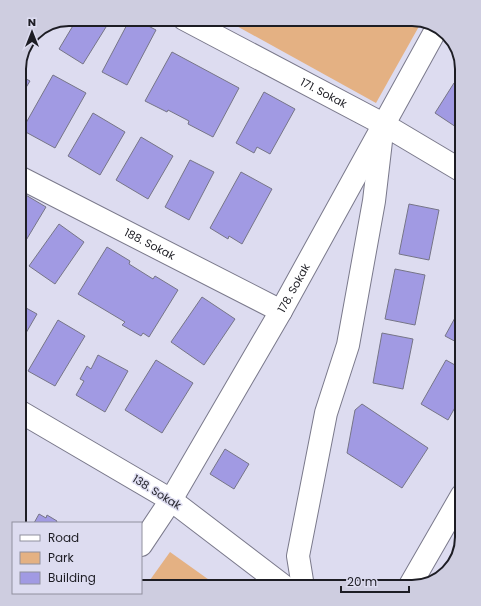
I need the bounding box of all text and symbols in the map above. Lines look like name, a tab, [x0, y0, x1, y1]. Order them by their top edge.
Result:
north arrow	[12, 12, 52, 52]
text: N	[28, 14, 36, 30]
street label: 171. Sokak	[298, 74, 350, 112]
street label: 188. Sokak	[122, 224, 178, 264]
street label: 178. Sokak	[274, 260, 314, 316]
street label: 138. Sokak	[130, 471, 185, 513]
legend	[12, 522, 142, 594]
text: Road	[48, 529, 79, 546]
text: Park	[48, 549, 75, 566]
scale bar	[341, 568, 409, 594]
text: Building	[48, 569, 96, 586]
text: 20 m	[347, 573, 377, 590]

